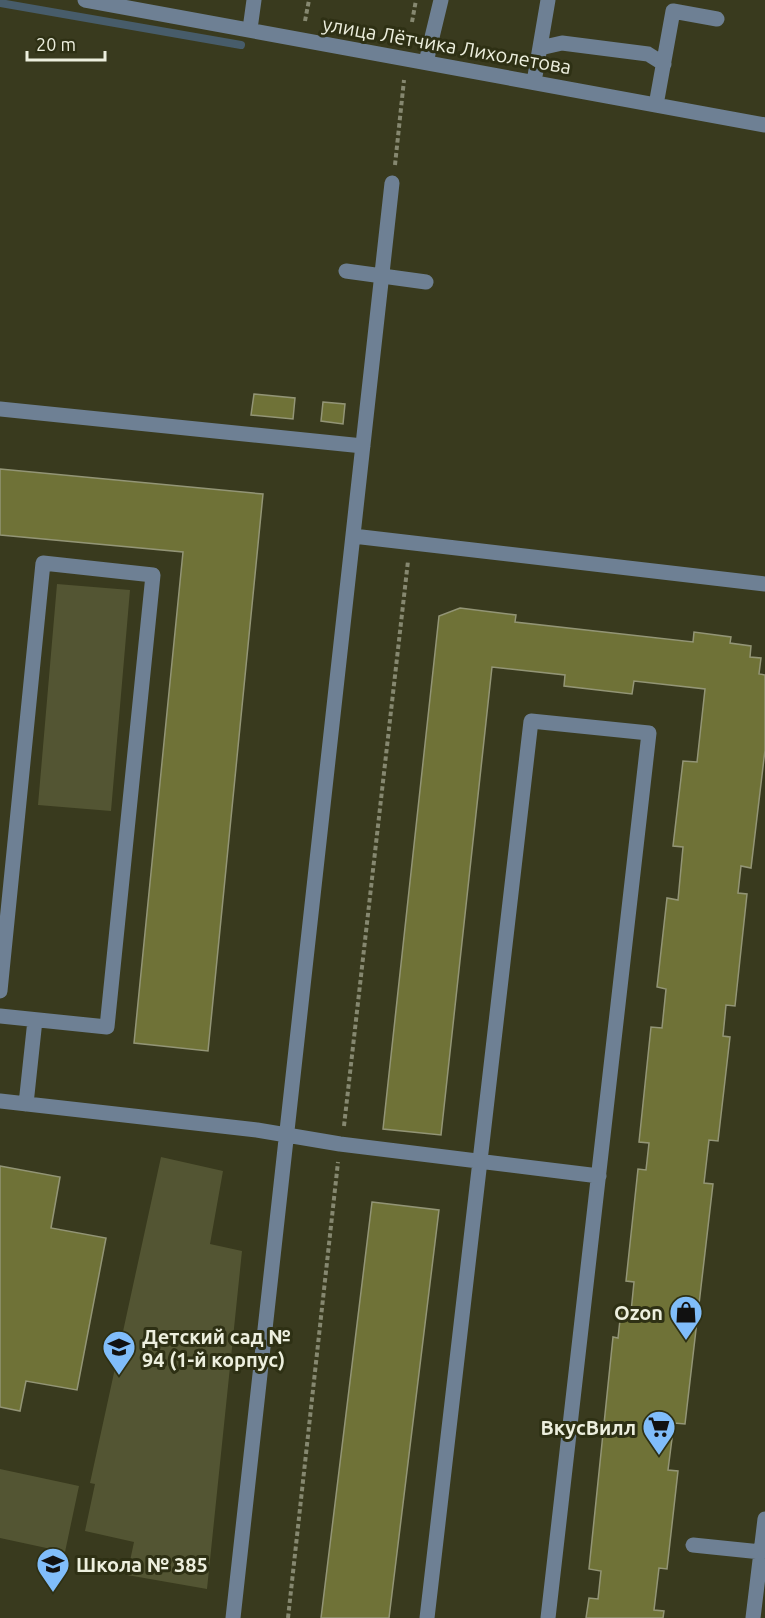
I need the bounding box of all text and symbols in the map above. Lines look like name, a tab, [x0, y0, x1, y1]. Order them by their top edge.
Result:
street label: улица Лётчика Лихолетова	[321, 12, 573, 78]
scale bar	[27, 24, 105, 62]
text: 20 m	[36, 34, 76, 54]
shop icon: Ozon	[668, 1294, 704, 1341]
place label: Ozon	[614, 1301, 663, 1324]
place label: Детский сад № 94 (1-й корпус)	[142, 1325, 291, 1371]
school or university icon: Детский сад № 94 (1-й корпус)	[101, 1329, 137, 1376]
supermarket icon: ВкусВилл	[641, 1409, 677, 1456]
place label: ВкусВилл	[540, 1416, 636, 1439]
school or university icon: Школа № 385	[35, 1546, 71, 1593]
place label: Школа № 385	[76, 1553, 208, 1576]

